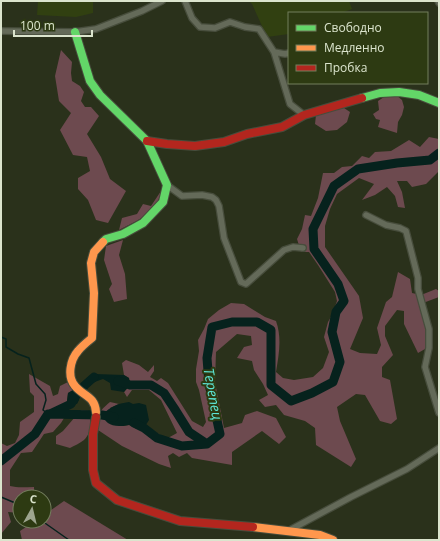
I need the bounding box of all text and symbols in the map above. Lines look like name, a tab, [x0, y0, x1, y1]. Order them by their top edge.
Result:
scale bar	[14, 12, 92, 38]
legend	[288, 12, 428, 84]
text: 100 m	[20, 17, 55, 34]
text: Свободно	[324, 19, 382, 36]
text: Медленно	[324, 39, 384, 56]
text: Пробка	[324, 59, 367, 76]
water label: Терепец	[200, 366, 227, 421]
north arrow	[12, 489, 52, 529]
text: С	[29, 491, 38, 507]

